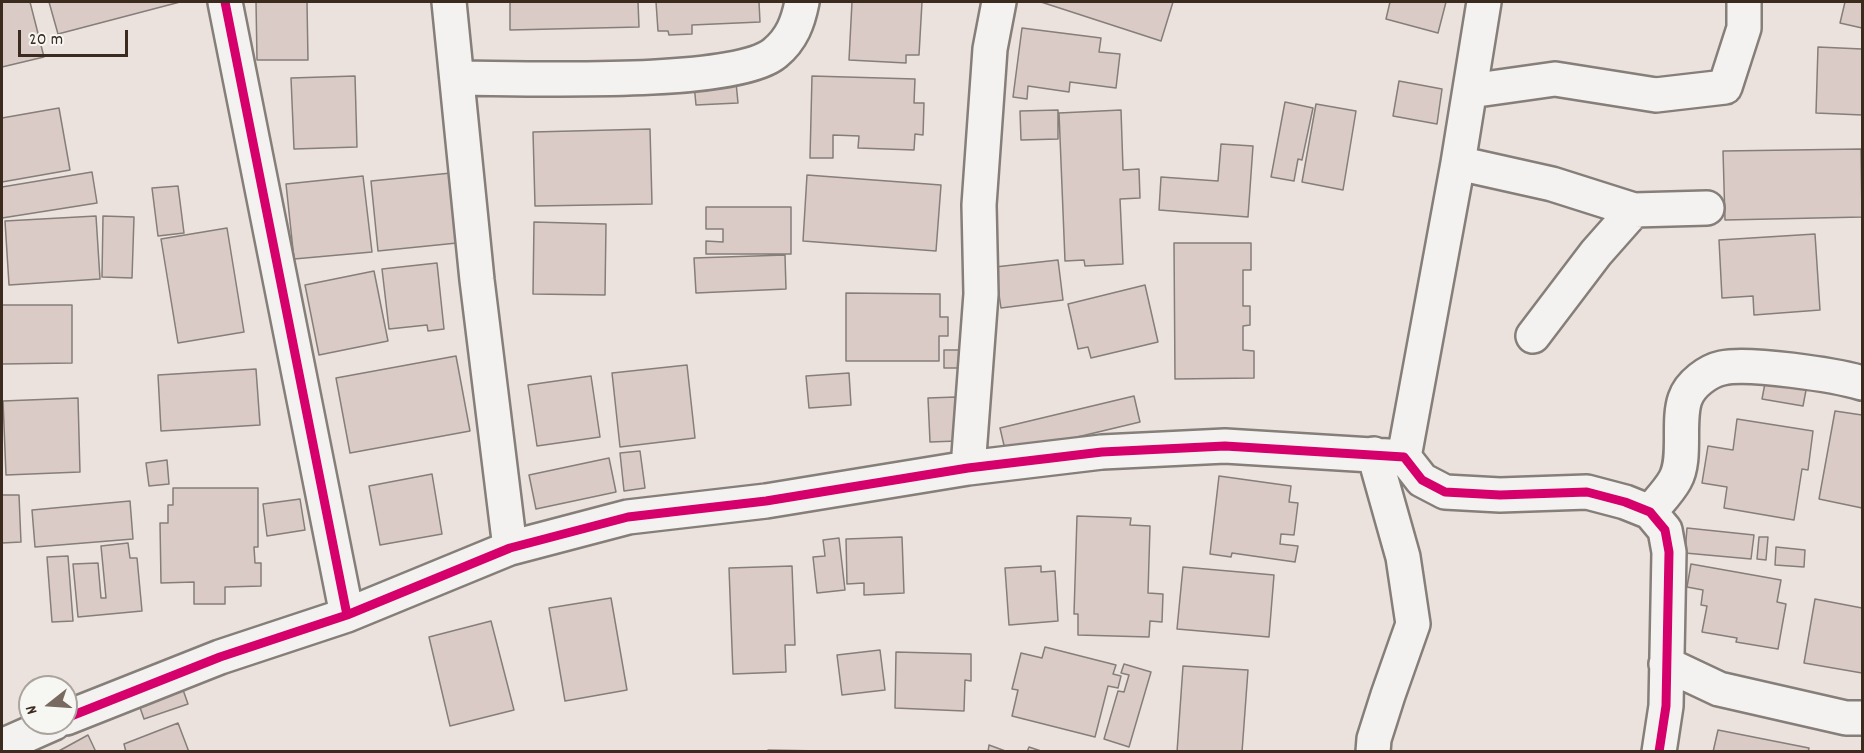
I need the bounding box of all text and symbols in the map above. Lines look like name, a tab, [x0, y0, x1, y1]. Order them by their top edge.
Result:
scale bar	[21, 18, 130, 56]
text: 20 m	[29, 28, 63, 53]
north arrow	[18, 675, 78, 735]
text: N	[20, 703, 44, 717]

